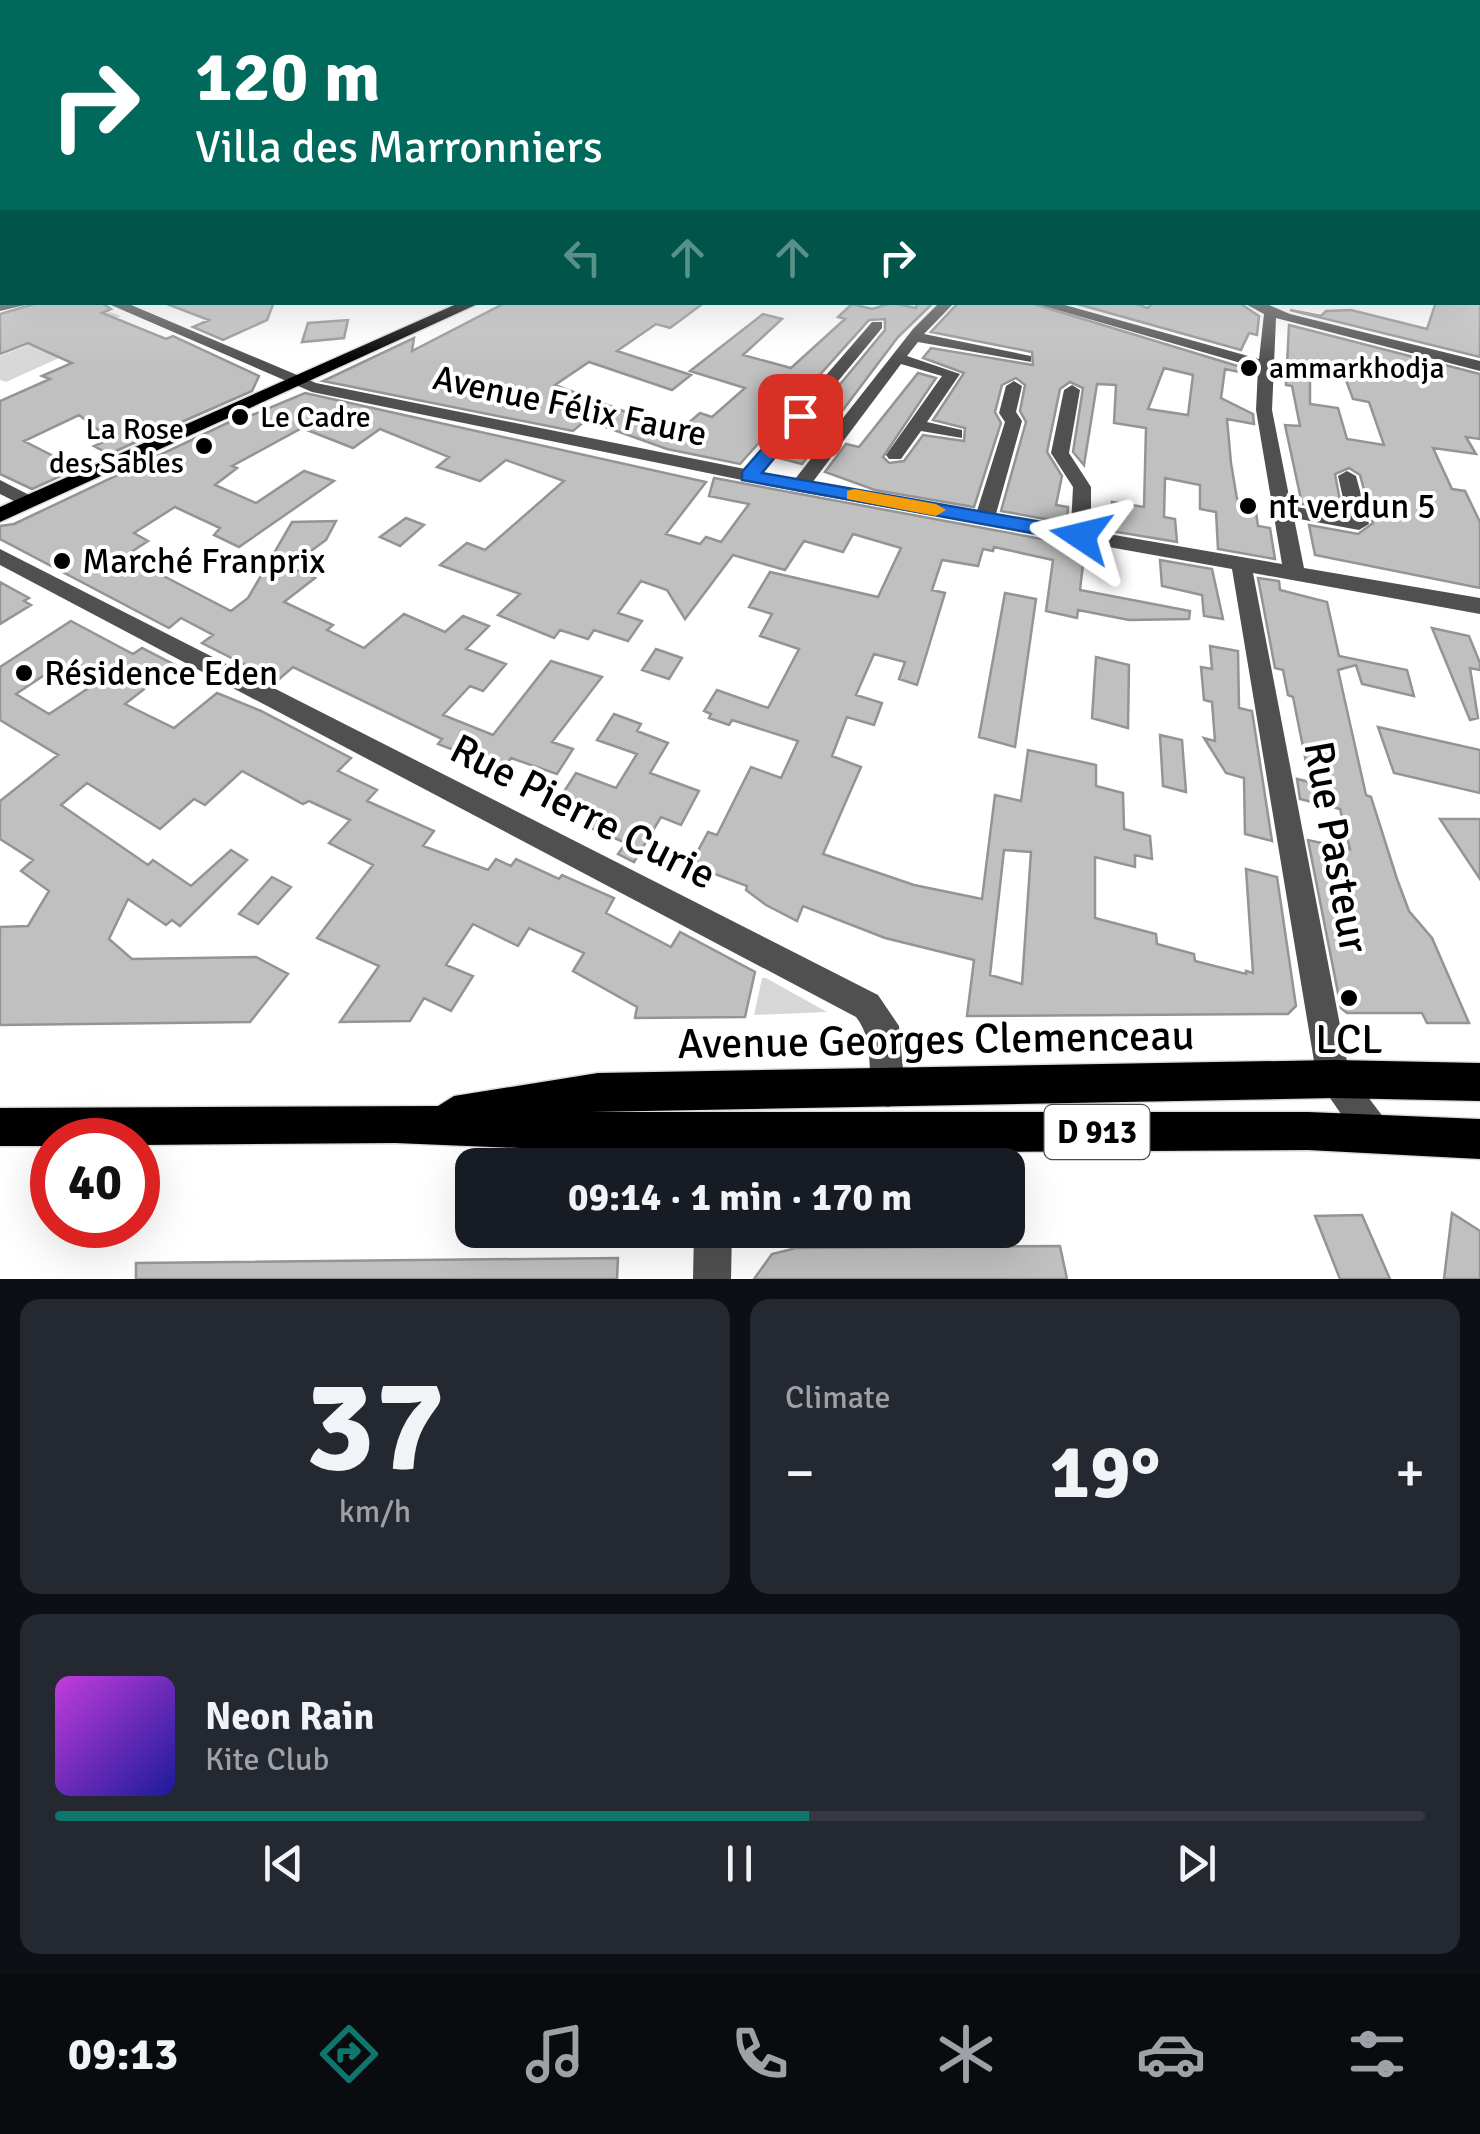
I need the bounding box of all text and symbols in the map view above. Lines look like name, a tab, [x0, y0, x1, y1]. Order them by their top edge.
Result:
text: 120 m	[195, 34, 380, 120]
icon: right	[30, 40, 160, 170]
text: Villa des Marronniers	[195, 120, 603, 175]
icon: left	[555, 230, 610, 285]
icon: ahead	[660, 230, 715, 285]
icon: ahead	[765, 230, 820, 285]
icon: right	[870, 230, 925, 285]
place label: ammarkhodja	[1269, 350, 1445, 387]
street label: Avenue Félix Faure	[429, 356, 711, 456]
marker: ammarkhodja	[1238, 357, 1260, 379]
pin	[758, 374, 843, 459]
icon: arrive	[773, 389, 828, 444]
place label: Le Cadre	[260, 399, 371, 436]
marker: Le Cadre	[229, 406, 251, 428]
place label: La Rose des Sables	[49, 411, 184, 482]
marker: La Rose des Sables	[193, 435, 215, 457]
position arrow	[1029, 484, 1133, 588]
place label: nt verdun 5	[1268, 485, 1436, 528]
marker: nt verdun 5	[1237, 495, 1259, 517]
place label: Marché Franprix	[82, 540, 325, 583]
marker: Marché Franprix	[51, 550, 73, 572]
place label: Résidence Eden	[44, 652, 278, 695]
marker: Résidence Eden	[13, 662, 35, 684]
street label: Rue Pierre Curie	[442, 723, 724, 901]
street label: Rue Pasteur	[1292, 737, 1380, 957]
marker: LCL	[1338, 987, 1360, 1009]
street label: Avenue Georges Clemenceau	[677, 1010, 1195, 1070]
place label: LCL	[1315, 1014, 1383, 1065]
road number: D 913	[1044, 1105, 1150, 1159]
speed limit sign: 40	[30, 1118, 160, 1248]
text: 09:14 · 1 min · 170 m	[568, 1174, 912, 1221]
text: 37	[305, 1347, 445, 1507]
text: Climate	[785, 1378, 891, 1417]
text: 19°	[1050, 1426, 1161, 1519]
text: −	[785, 1439, 815, 1507]
text: +	[1395, 1439, 1425, 1507]
text: km/h	[339, 1492, 411, 1531]
text: Neon Rain	[205, 1693, 374, 1740]
text: Kite Club	[205, 1740, 329, 1779]
icon: previous	[256, 1836, 311, 1891]
icon: pause	[712, 1836, 767, 1891]
icon: next	[1169, 1836, 1224, 1891]
icon: directions	[314, 2019, 384, 2089]
icon: music	[520, 2019, 590, 2089]
icon: phone	[725, 2019, 795, 2089]
icon: climate	[931, 2019, 1001, 2089]
icon: car	[1136, 2019, 1206, 2089]
icon: filters	[1342, 2019, 1412, 2089]
text: 09:13	[68, 2027, 178, 2082]

